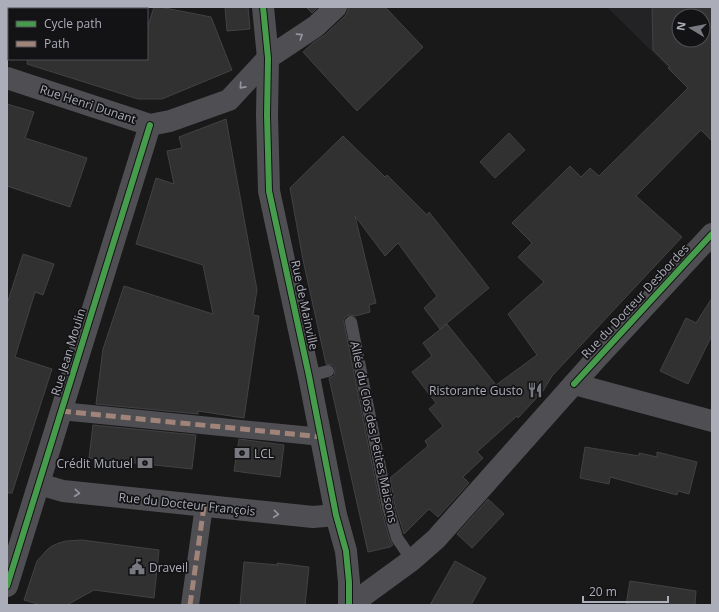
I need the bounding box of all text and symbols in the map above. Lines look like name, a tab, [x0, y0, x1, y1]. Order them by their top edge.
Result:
legend	[8, 8, 148, 60]
north arrow	[671, 8, 711, 48]
text: Cycle path	[44, 15, 102, 32]
text: N	[672, 20, 689, 32]
one-way arrow	[296, 34, 303, 41]
text: Path	[44, 35, 70, 52]
street label: Rue Henri Dunant	[38, 80, 138, 128]
one-way arrow	[239, 82, 246, 89]
street label: Rue du Docteur Desbordes	[577, 240, 693, 362]
street label: Rue de Mainville	[287, 258, 323, 352]
street label: Rue Jean Moulin	[47, 306, 89, 398]
street label: Allée du Clos des Petites Maisons	[346, 340, 402, 525]
restaurant icon: Ristorante Gusto	[526, 381, 544, 399]
place label: Ristorante Gusto	[429, 382, 523, 399]
bank icon: LCL	[233, 444, 251, 462]
place label: LCL	[254, 445, 274, 462]
bank icon: Crédit Mutuel	[136, 454, 154, 472]
place label: Crédit Mutuel	[56, 455, 133, 472]
one-way arrow	[74, 488, 80, 497]
street label: Rue du Docteur François	[118, 488, 256, 520]
one-way arrow	[273, 509, 279, 518]
public building icon: Draveil	[128, 558, 146, 576]
place label: Draveil	[149, 559, 188, 576]
scale bar	[583, 578, 668, 604]
text: 20 m	[589, 583, 617, 600]

